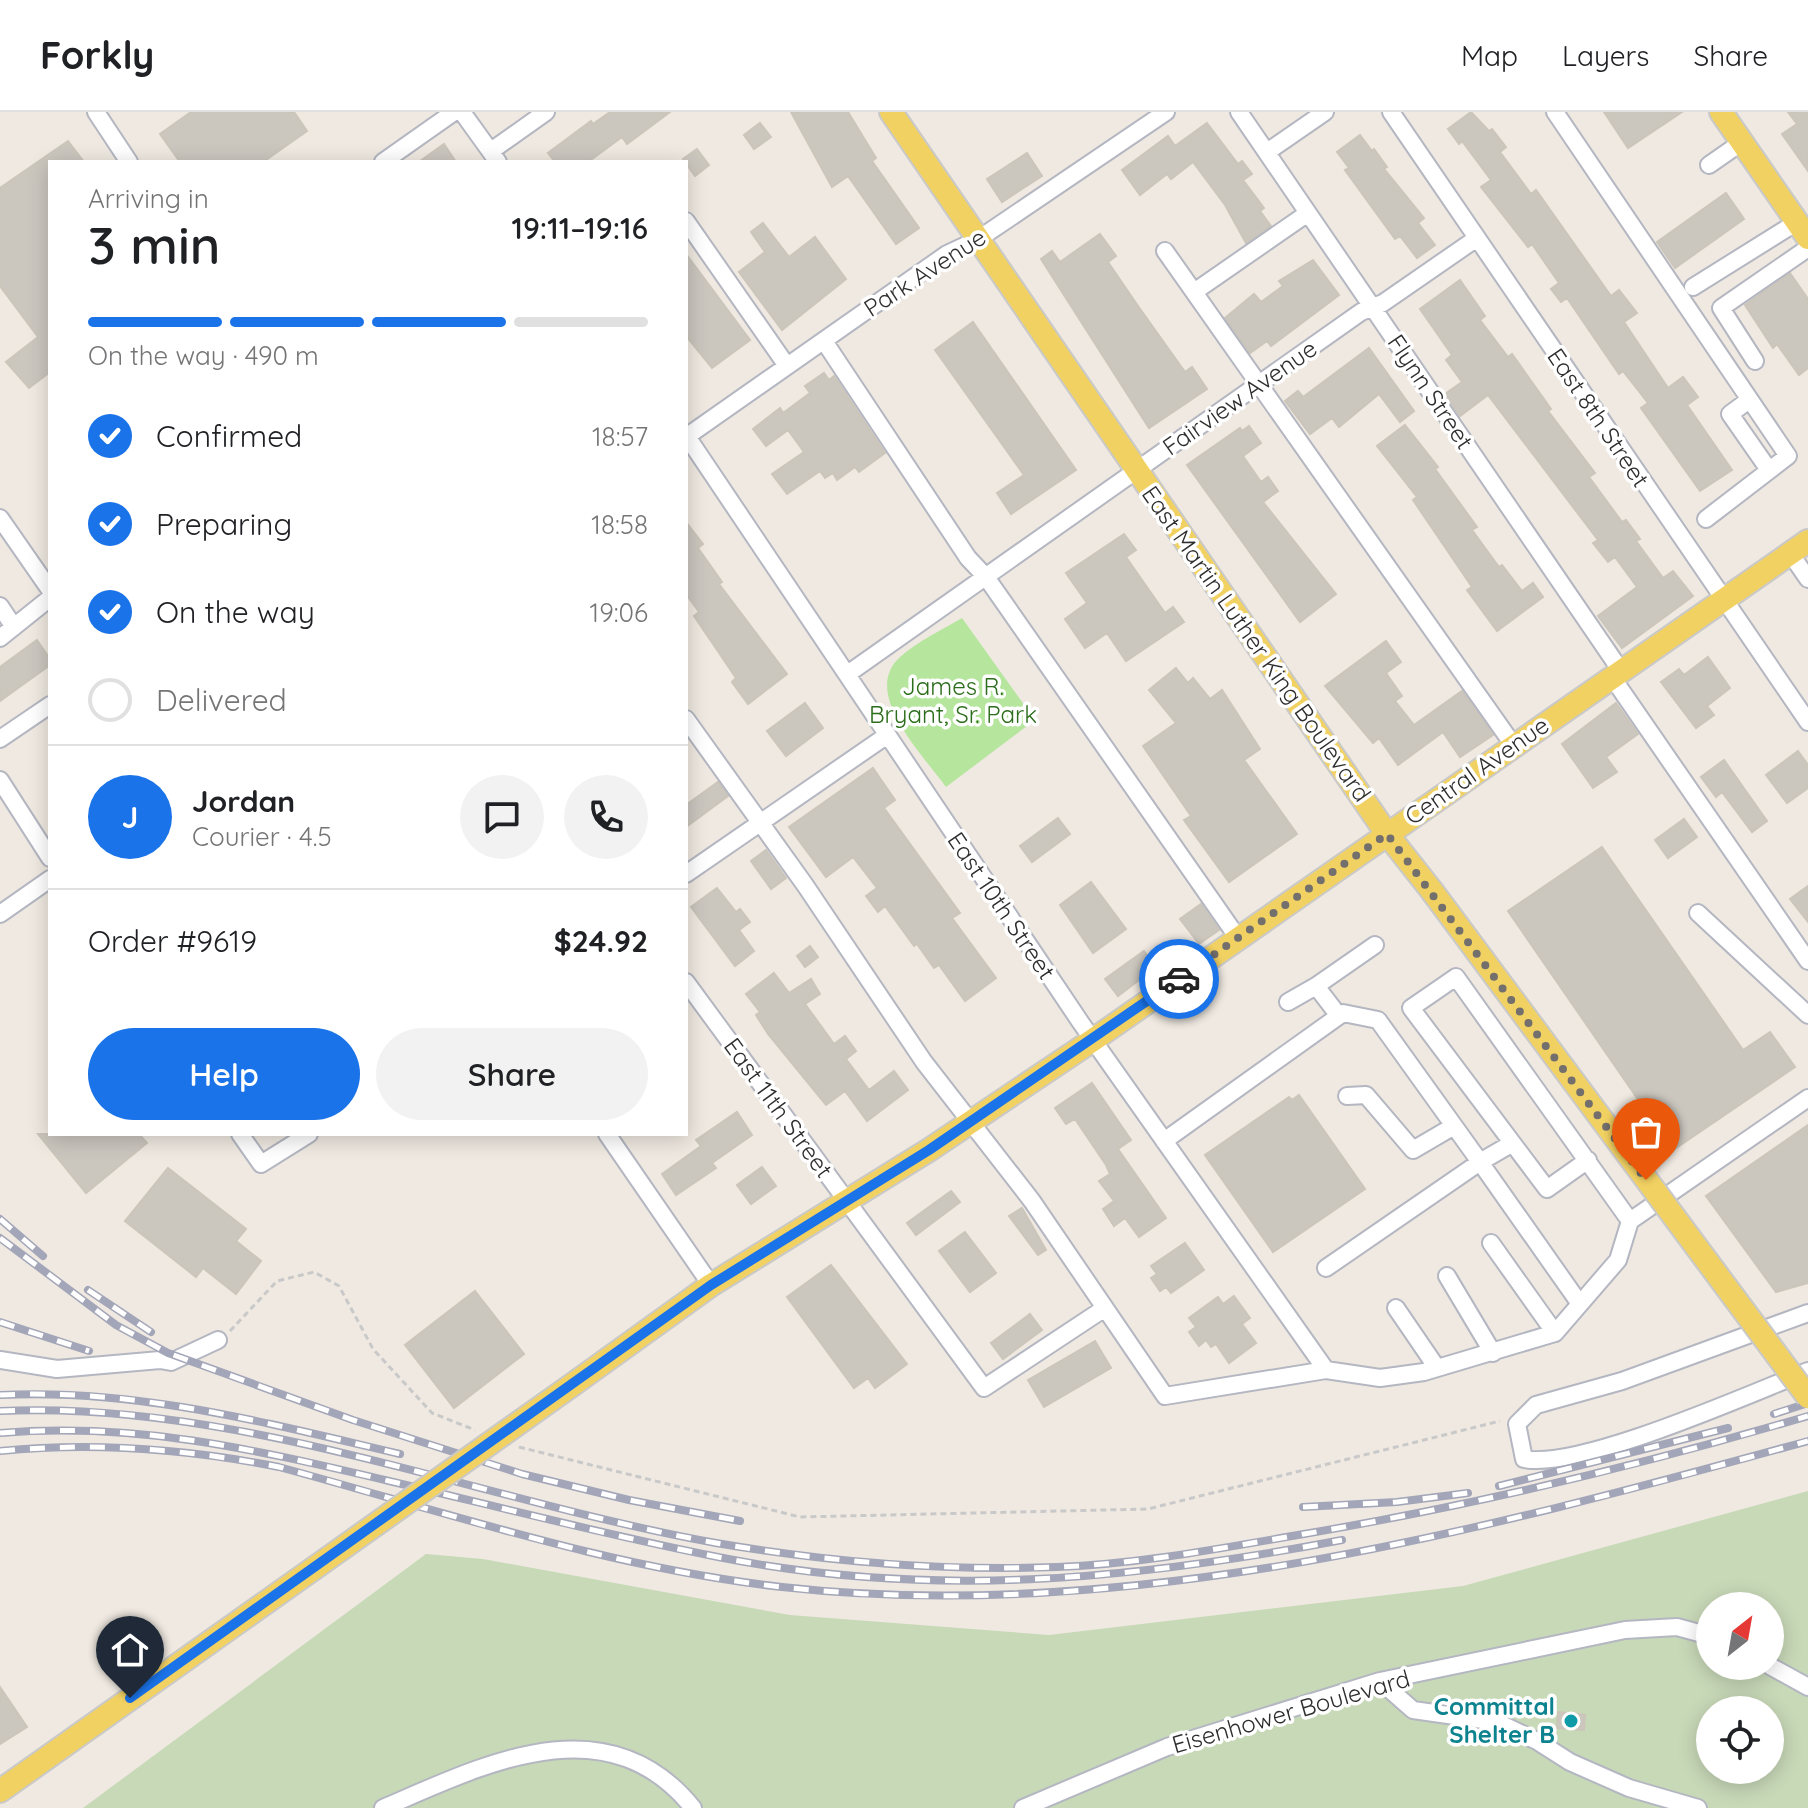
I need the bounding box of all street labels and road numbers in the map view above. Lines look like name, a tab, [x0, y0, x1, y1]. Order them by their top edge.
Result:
street label: Park Avenue	[858, 222, 991, 323]
street label: Flynn Street	[1381, 328, 1480, 455]
street label: Fairview Avenue	[1157, 333, 1322, 461]
street label: East 8th Street	[1541, 342, 1656, 493]
street label: East Martin Luther King Boulevard	[1136, 480, 1378, 807]
street label: Central Avenue	[1399, 709, 1554, 831]
street label: East 10th Street	[942, 826, 1062, 985]
street label: East 11th Street	[718, 1032, 840, 1183]
street label: Eisenhower Boulevard	[1168, 1663, 1413, 1759]

